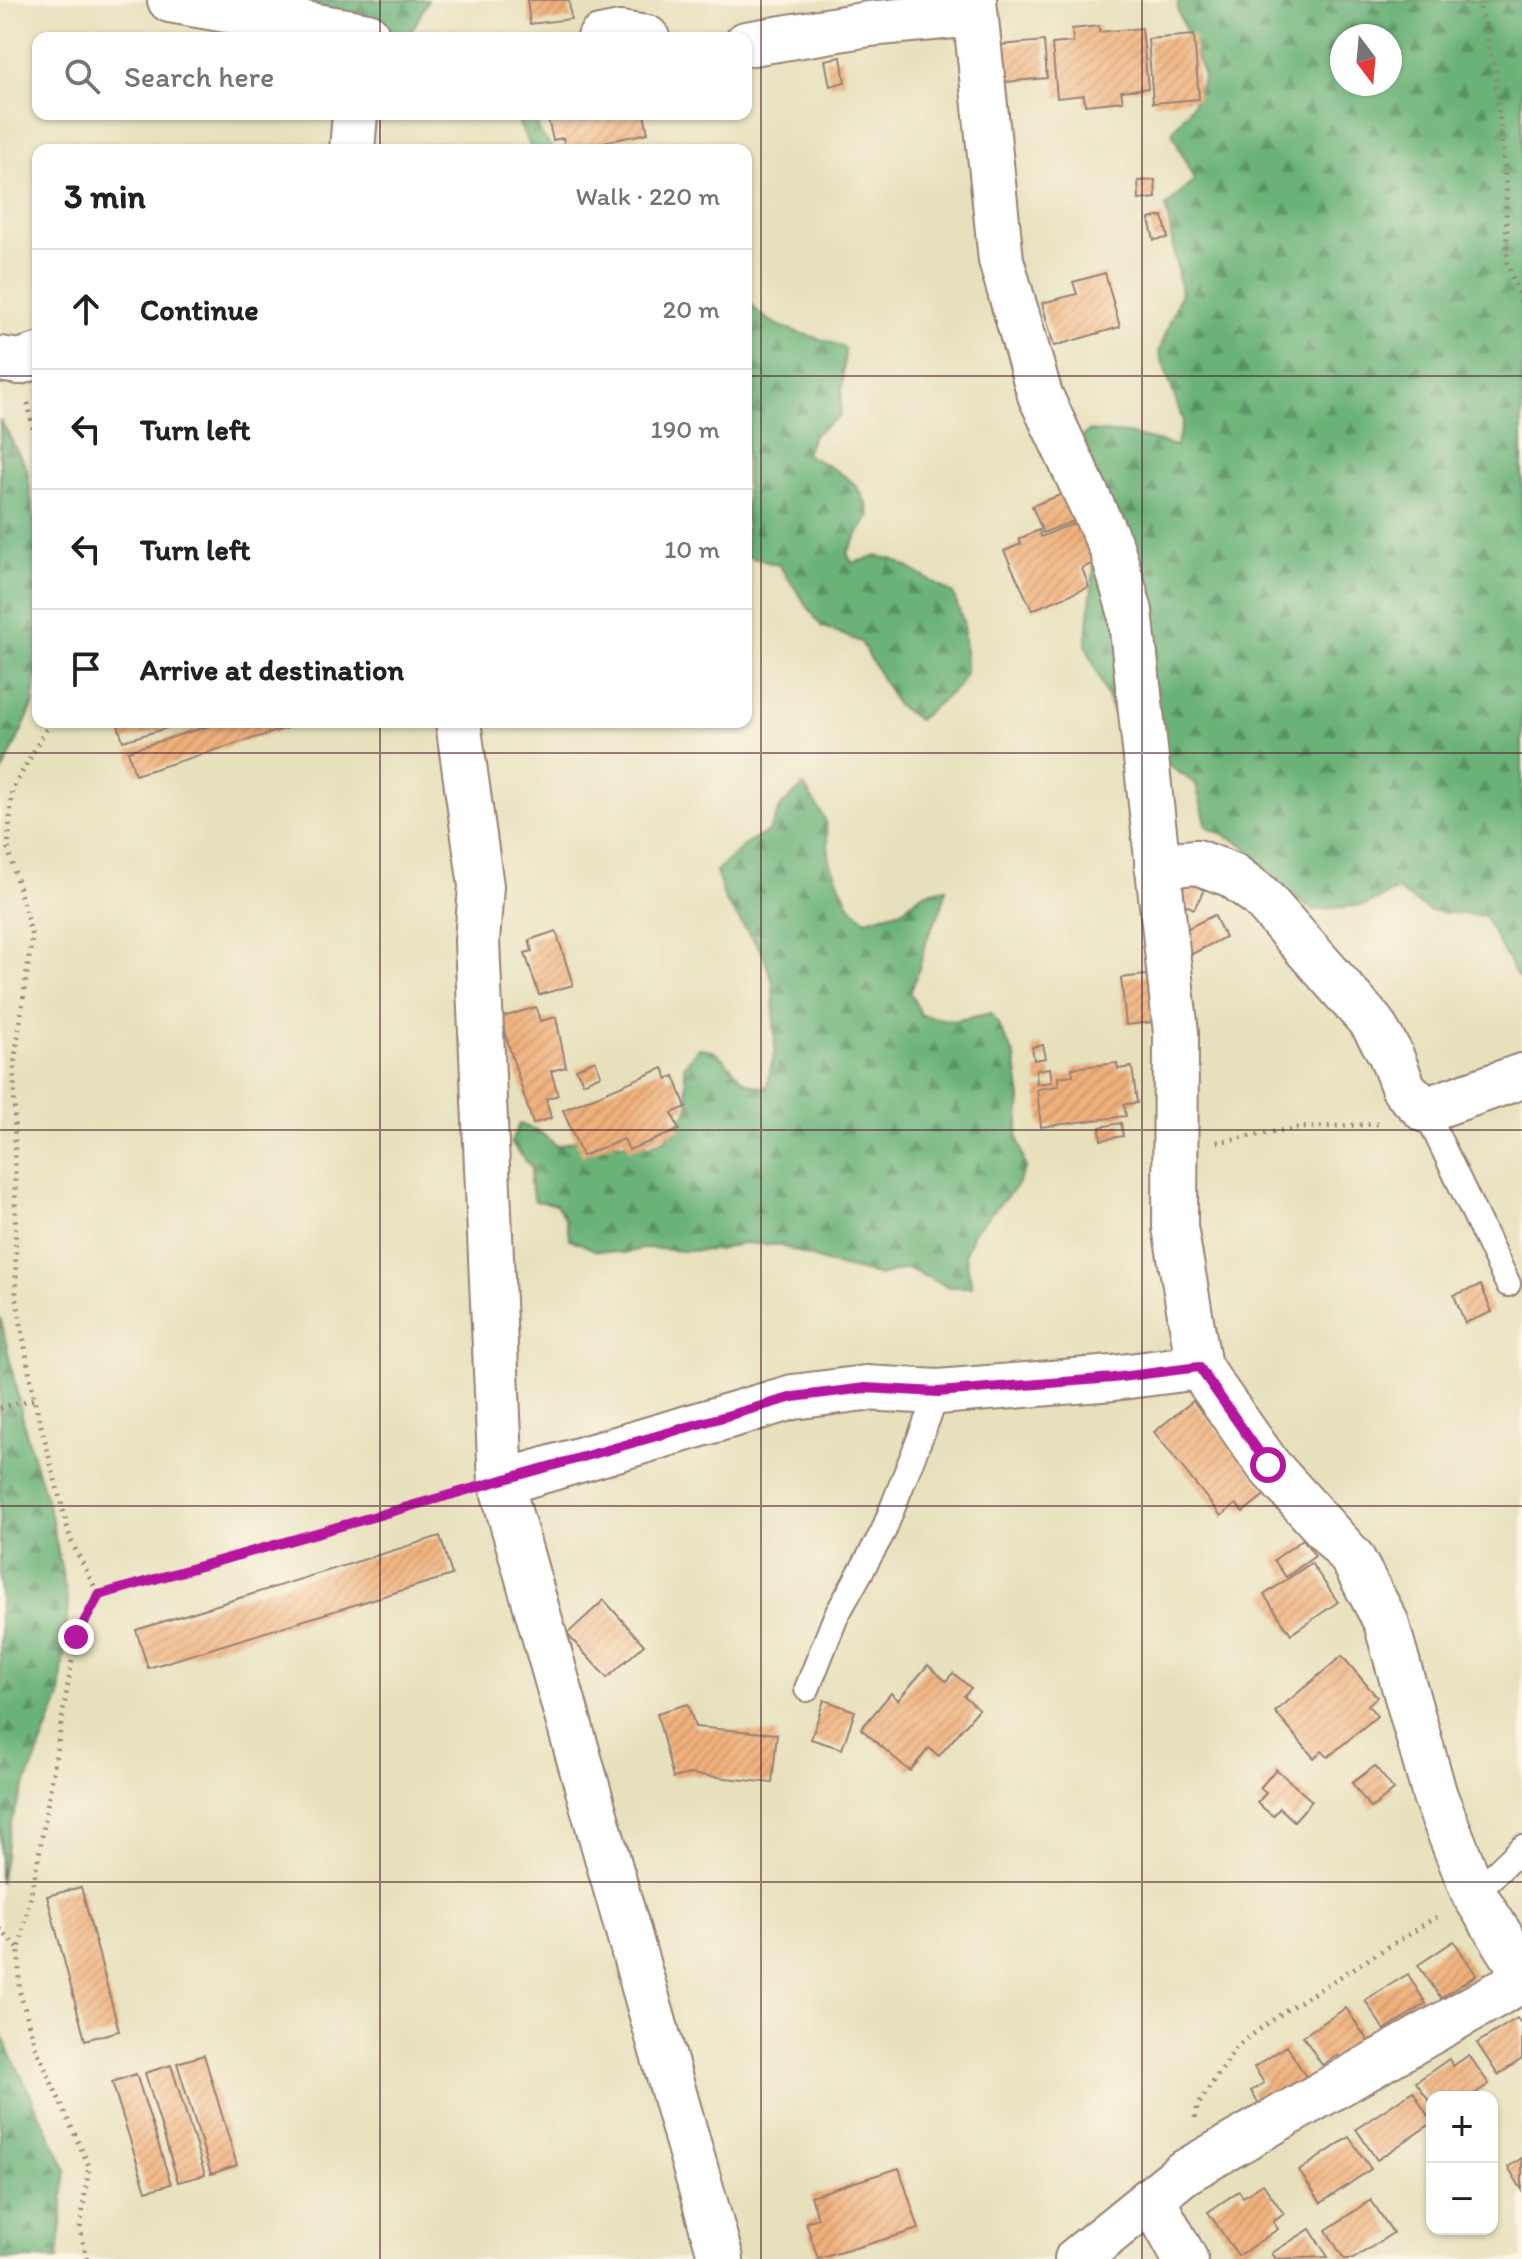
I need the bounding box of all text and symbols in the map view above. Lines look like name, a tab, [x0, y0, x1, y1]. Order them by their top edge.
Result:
north arrow	[1330, 24, 1402, 96]
search box	[32, 32, 752, 120]
icon: search	[60, 54, 104, 98]
text: Search here	[124, 58, 274, 95]
text: 3 min	[64, 176, 146, 217]
text: Walk · 220 m	[576, 180, 720, 212]
icon: ahead	[64, 287, 108, 331]
text: Continue	[140, 291, 259, 328]
text: 20 m	[663, 293, 720, 325]
icon: left	[64, 407, 108, 451]
text: Turn left	[140, 411, 251, 448]
text: 190 m	[651, 413, 720, 445]
icon: left	[64, 527, 108, 571]
text: Turn left	[140, 531, 251, 568]
text: 10 m	[664, 533, 720, 565]
icon: arrive	[64, 647, 108, 691]
text: Arrive at destination	[140, 651, 404, 688]
route start	[1250, 1447, 1286, 1483]
route end	[58, 1619, 94, 1655]
map controls	[1426, 2091, 1498, 2235]
button: +	[1426, 2091, 1498, 2163]
button: −	[1426, 2163, 1498, 2235]

